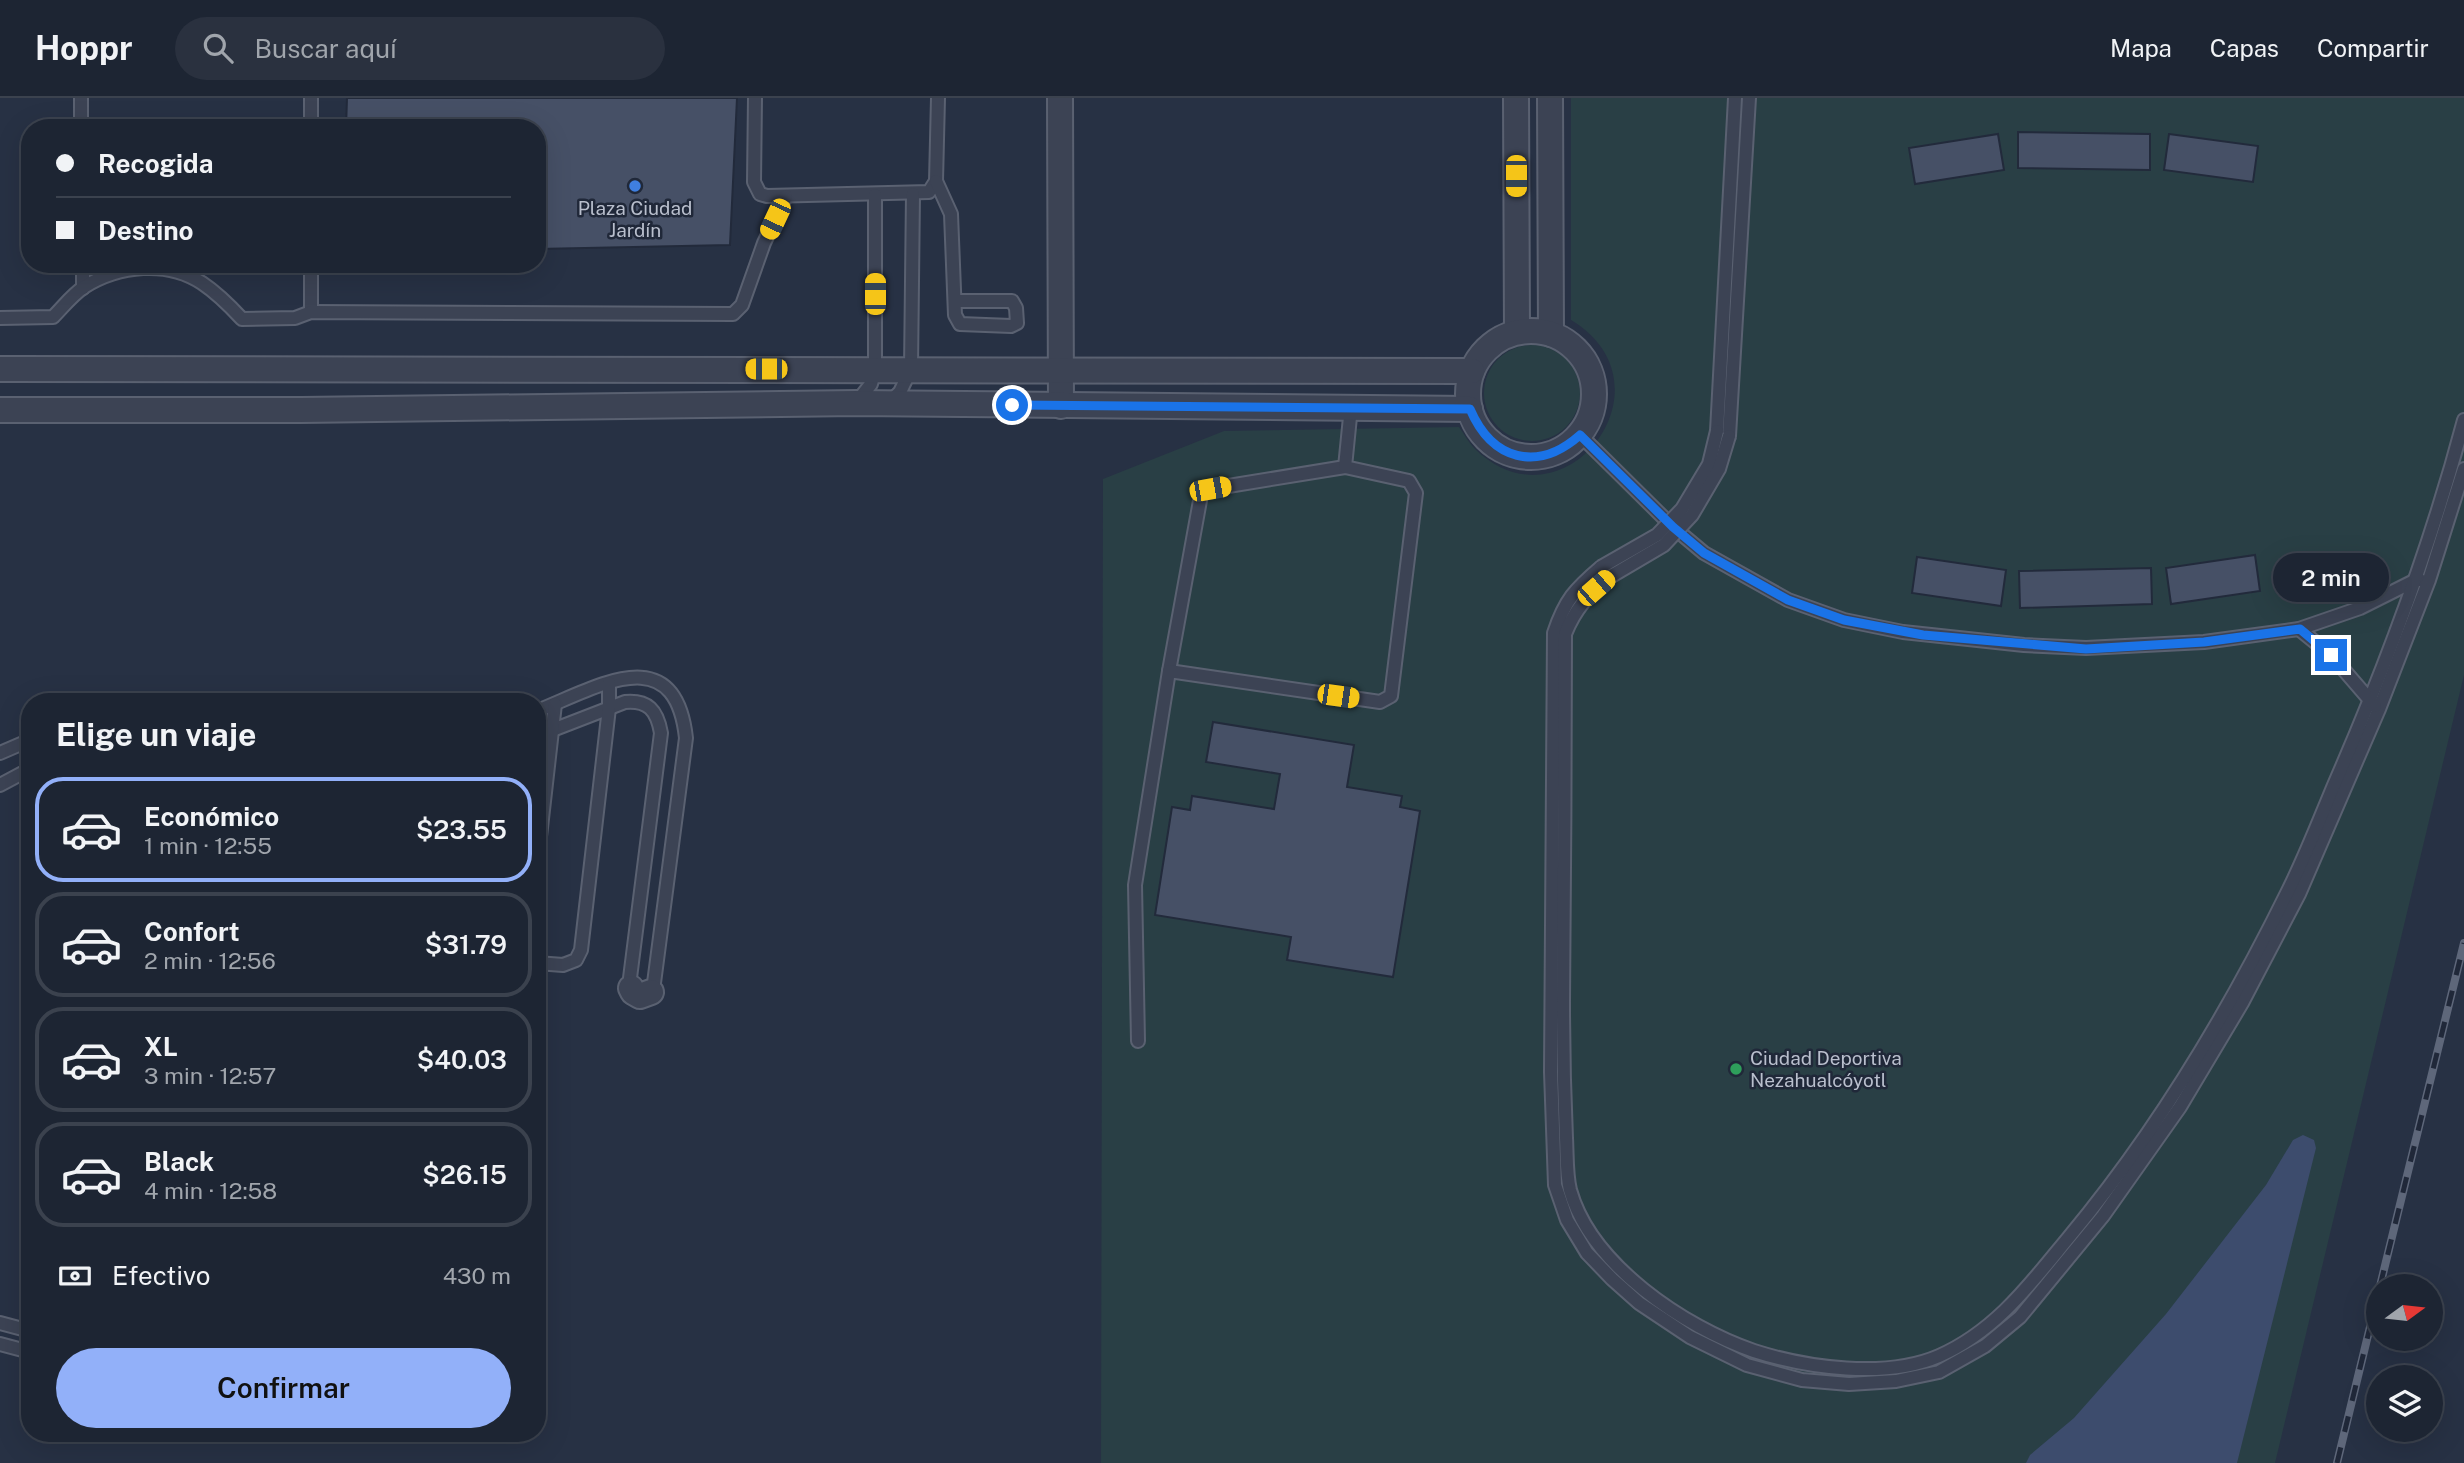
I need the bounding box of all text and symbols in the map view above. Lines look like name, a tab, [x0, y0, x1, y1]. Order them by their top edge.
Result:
search box	[175, 17, 665, 80]
text: Hoppr	[35, 29, 133, 67]
icon: search	[199, 29, 237, 67]
text: Buscar aquí	[255, 33, 397, 64]
text: Mapa	[2110, 34, 2172, 62]
text: Capas	[2210, 34, 2279, 62]
text: Compartir	[2317, 34, 2429, 62]
text: Recogida	[98, 148, 213, 179]
car	[1506, 155, 1527, 197]
marker: Plaza Ciudad Jardín	[627, 178, 643, 194]
car	[757, 196, 794, 242]
place label: Plaza Ciudad Jardín	[578, 197, 692, 241]
text: Destino	[98, 215, 194, 246]
car	[865, 273, 886, 315]
car	[746, 359, 788, 380]
route start	[996, 389, 1028, 421]
car	[1188, 475, 1233, 503]
callout: 2 min	[2273, 554, 2389, 602]
text: 2 min	[2301, 564, 2361, 591]
car	[1574, 566, 1619, 610]
route end	[2315, 639, 2347, 671]
car	[1316, 683, 1361, 709]
text: Elige un viaje	[56, 716, 256, 753]
icon: car	[60, 798, 123, 861]
text: Económico	[144, 801, 279, 832]
text: $23.55	[416, 814, 507, 845]
text: 1 min · 12:55	[144, 832, 272, 859]
icon: car	[60, 913, 123, 976]
text: Confort	[144, 916, 240, 947]
text: $31.79	[425, 929, 507, 960]
text: 2 min · 12:56	[144, 947, 276, 974]
icon: car	[60, 1028, 123, 1091]
text: XL	[144, 1031, 178, 1062]
text: $40.03	[417, 1044, 507, 1075]
place label: Ciudad Deportiva Nezahualcóyotl	[1750, 1047, 1902, 1091]
marker: Ciudad Deportiva Nezahualcóyotl	[1728, 1061, 1744, 1077]
text: 3 min · 12:57	[144, 1062, 276, 1089]
icon: car	[60, 1143, 123, 1206]
text: Black	[144, 1146, 214, 1177]
text: $26.15	[422, 1159, 507, 1190]
text: 4 min · 12:58	[144, 1177, 277, 1204]
icon: cash	[56, 1257, 94, 1295]
text: Efectivo	[112, 1260, 210, 1291]
text: 430 m	[443, 1262, 511, 1289]
north arrow	[2366, 1274, 2443, 1351]
map controls	[2366, 1274, 2443, 1442]
button: Confirmar	[56, 1348, 511, 1428]
button: layers	[2366, 1365, 2443, 1442]

